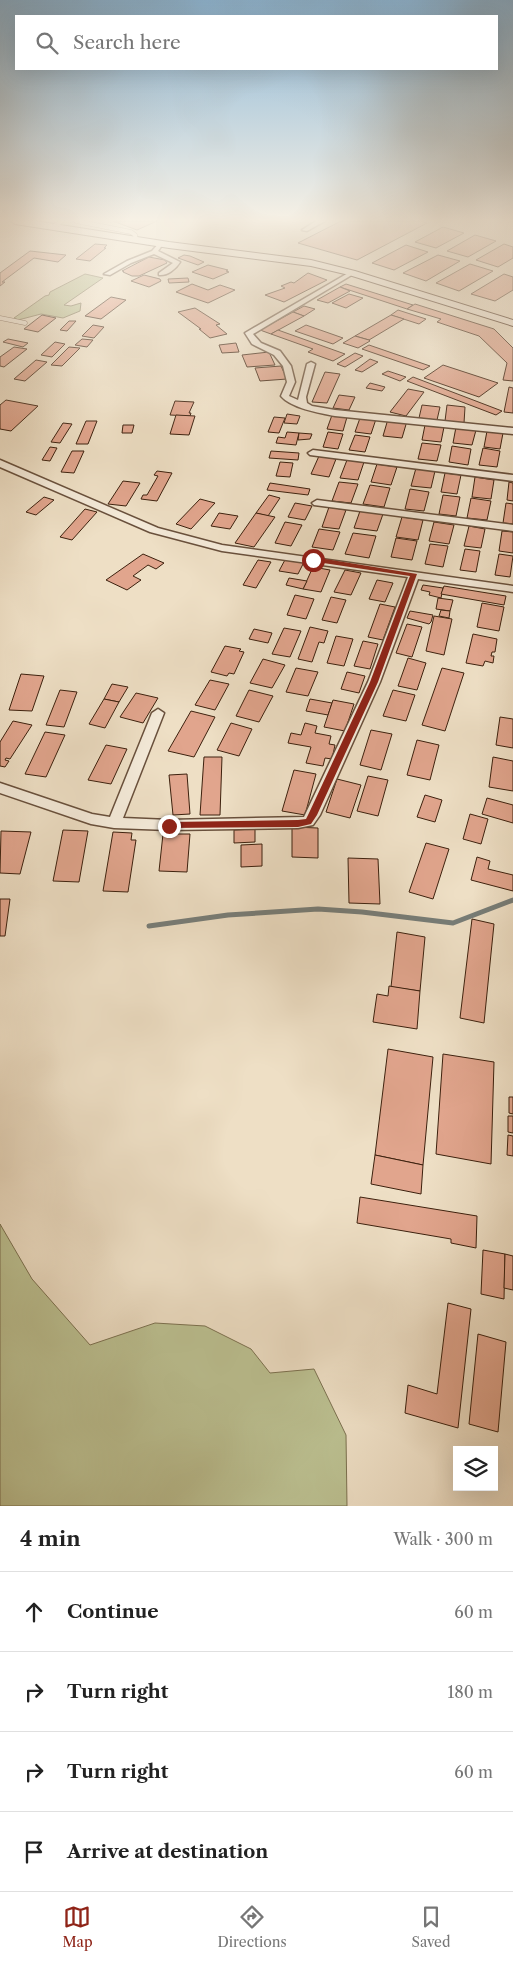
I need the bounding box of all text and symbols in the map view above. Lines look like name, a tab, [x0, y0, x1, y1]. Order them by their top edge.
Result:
search box	[15, 15, 498, 70]
icon: search	[33, 29, 61, 57]
text: Search here	[73, 31, 181, 54]
route start	[302, 549, 325, 572]
route end	[158, 815, 181, 838]
map controls	[453, 1446, 498, 1491]
button: layers	[453, 1446, 498, 1491]
text: 4 min	[20, 1526, 81, 1551]
text: Walk · 300 m	[394, 1529, 493, 1549]
icon: ahead	[20, 1598, 48, 1626]
text: Continue	[67, 1600, 159, 1623]
text: 60 m	[454, 1602, 493, 1622]
icon: right	[20, 1678, 48, 1706]
text: Turn right	[67, 1680, 168, 1703]
text: 180 m	[447, 1682, 493, 1702]
icon: right	[20, 1758, 48, 1786]
text: Turn right	[67, 1760, 168, 1783]
text: 60 m	[454, 1762, 493, 1782]
icon: arrive	[20, 1838, 48, 1866]
text: Arrive at destination	[67, 1840, 268, 1863]
tab: Map	[62, 1903, 93, 1951]
tab: Directions	[217, 1903, 287, 1951]
tab: Saved	[412, 1903, 450, 1951]

